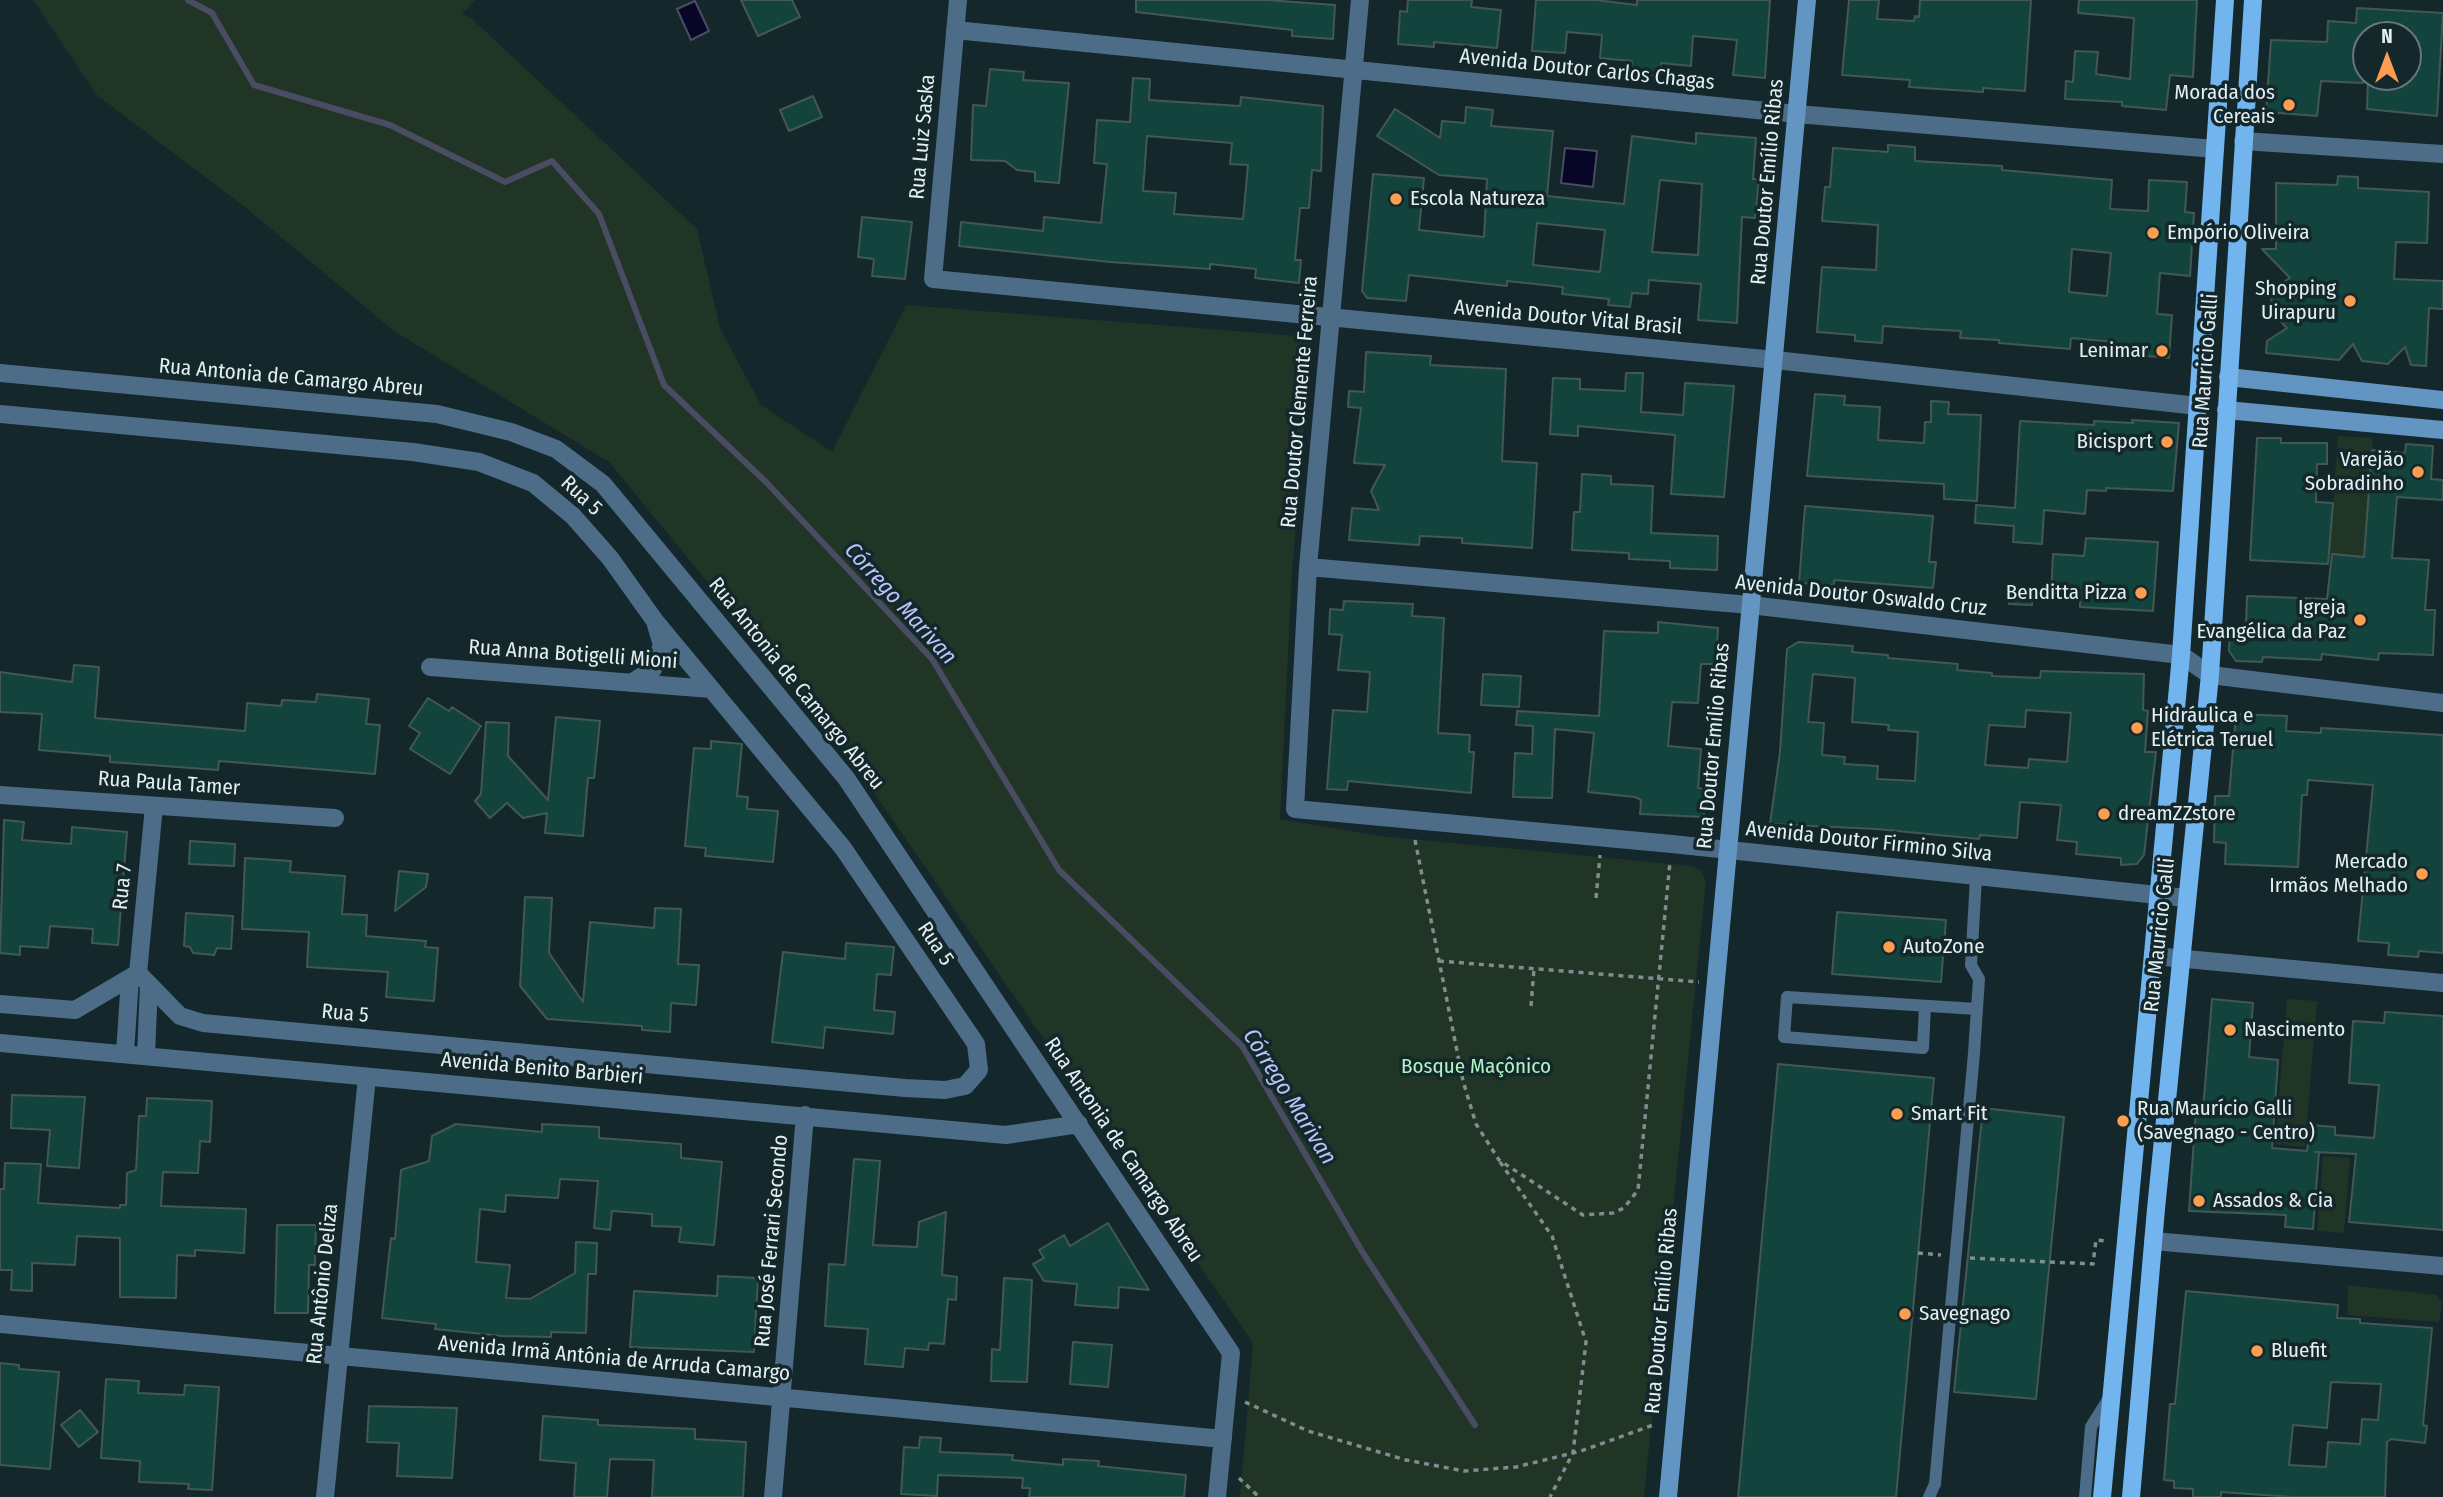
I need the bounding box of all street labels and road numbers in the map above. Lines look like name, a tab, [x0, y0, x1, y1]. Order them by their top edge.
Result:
street label: Avenida Doutor Carlos Chagas	[1458, 44, 1716, 96]
street label: Rua Luiz Saska	[905, 73, 941, 201]
street label: Rua Doutor Emílio Ribas	[1746, 78, 1790, 286]
street label: Rua Doutor Clemente Ferreira	[1276, 275, 1324, 529]
street label: Rua Mauricio Galli	[2188, 293, 2224, 449]
street label: Avenida Doutor Vital Brasil	[1453, 295, 1683, 341]
street label: Rua Antonia de Camargo Abreu	[158, 354, 424, 402]
street label: Rua 5	[555, 471, 607, 521]
street label: Avenida Doutor Oswaldo Cruz	[1734, 570, 1988, 622]
street label: Rua Antonia de Camargo Abreu	[703, 573, 889, 795]
street label: Rua Anna Botigelli Mioni	[468, 635, 678, 675]
street label: Rua Doutor Emílio Ribas	[1692, 642, 1736, 850]
street label: Rua Paula Tamer	[97, 766, 241, 802]
street label: Avenida Doutor Firmino Silva	[1745, 817, 1993, 867]
street label: Rua Mauricio Galli	[2139, 856, 2181, 1014]
street label: Rua 7	[108, 863, 138, 911]
street label: Rua 5	[911, 917, 959, 971]
street label: Rua 5	[320, 999, 370, 1029]
street label: Rua Antonia de Camargo Abreu	[1038, 1033, 1208, 1267]
street label: Avenida Benito Barbieri	[440, 1048, 644, 1090]
street label: Rua José Ferrari Secondo	[750, 1134, 794, 1348]
street label: Rua Antônio Deliza	[302, 1202, 344, 1366]
street label: Rua Doutor Emílio Ribas	[1640, 1207, 1684, 1415]
street label: Avenida Irmã Antônia de Arruda Camargo	[437, 1331, 791, 1387]

